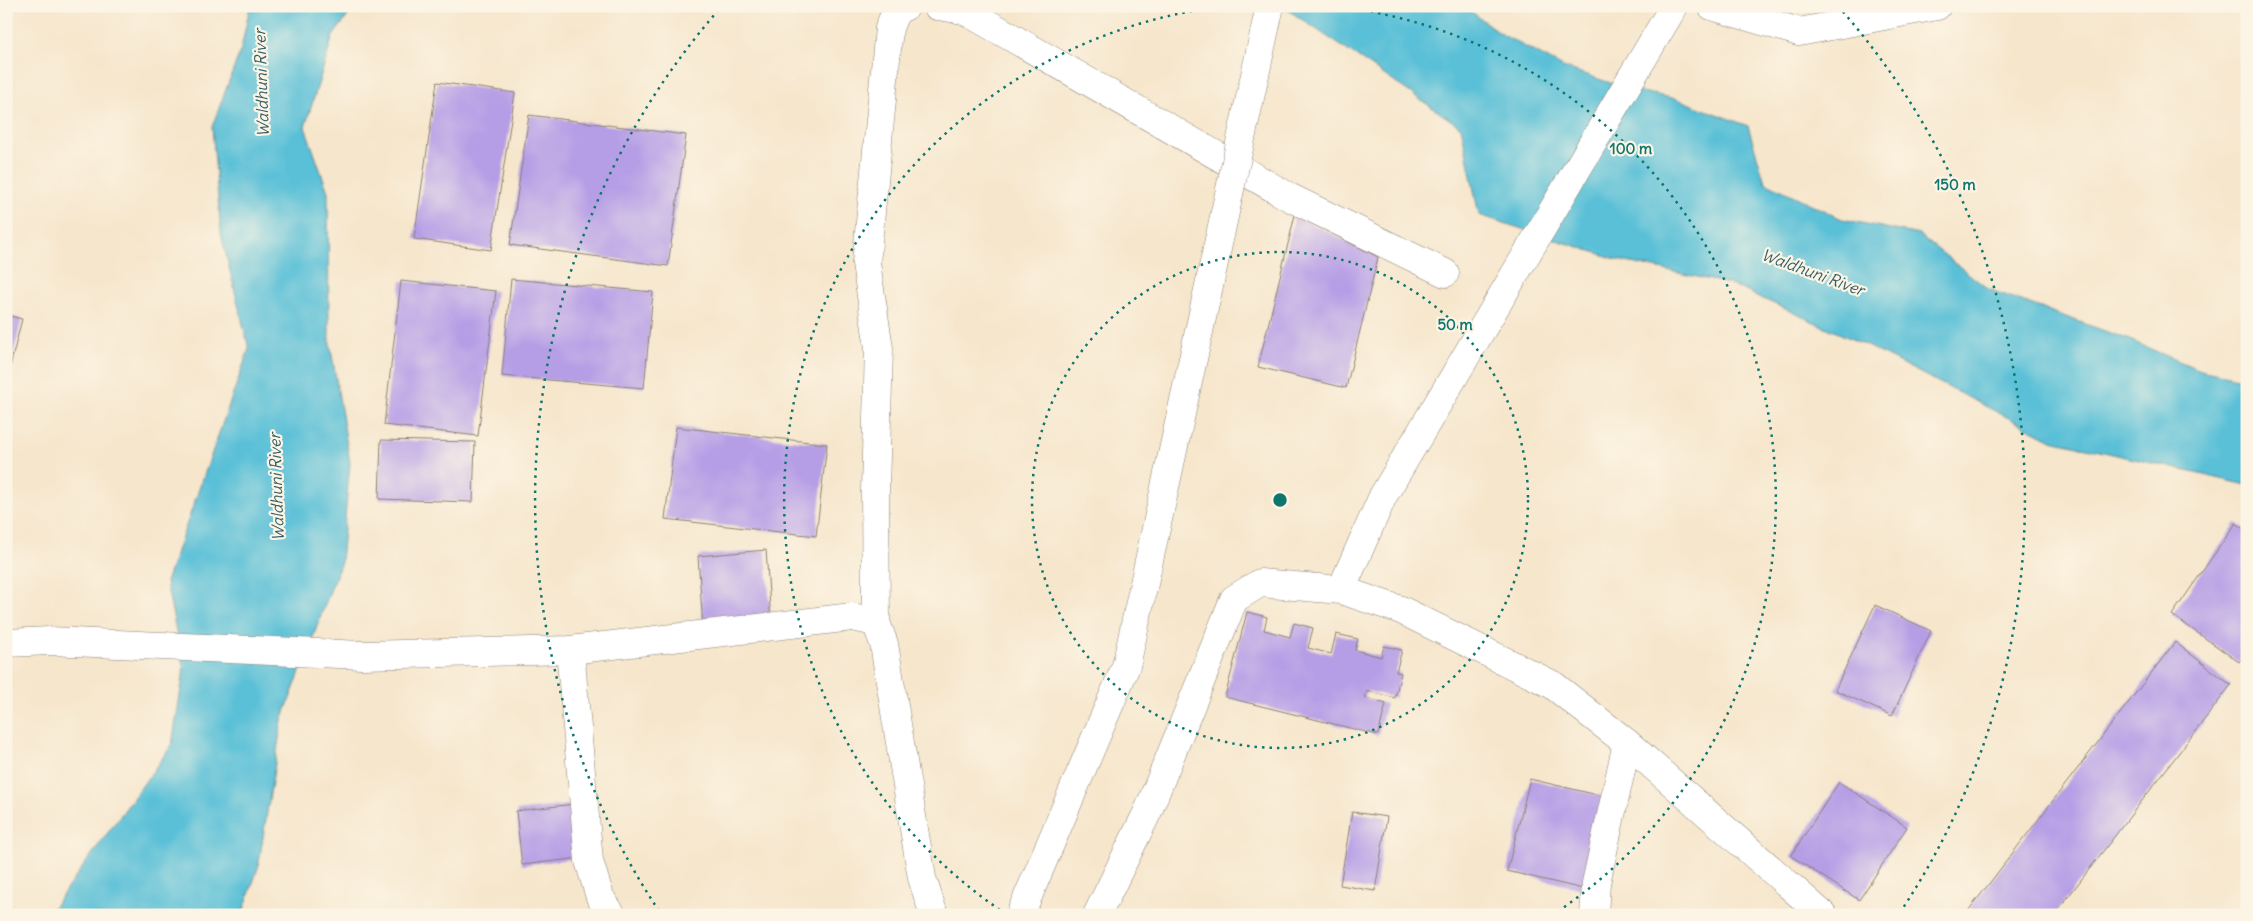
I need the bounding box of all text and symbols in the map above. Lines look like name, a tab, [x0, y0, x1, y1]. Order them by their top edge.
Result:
water label: Waldhuni River	[249, 26, 273, 137]
text: 100 m	[1610, 139, 1652, 158]
text: 150 m	[1934, 175, 1976, 194]
water label: Waldhuni River	[1759, 244, 1869, 301]
text: 50 m	[1437, 315, 1473, 334]
water label: Waldhuni River	[264, 430, 288, 541]
centre of rings	[1271, 491, 1289, 509]

